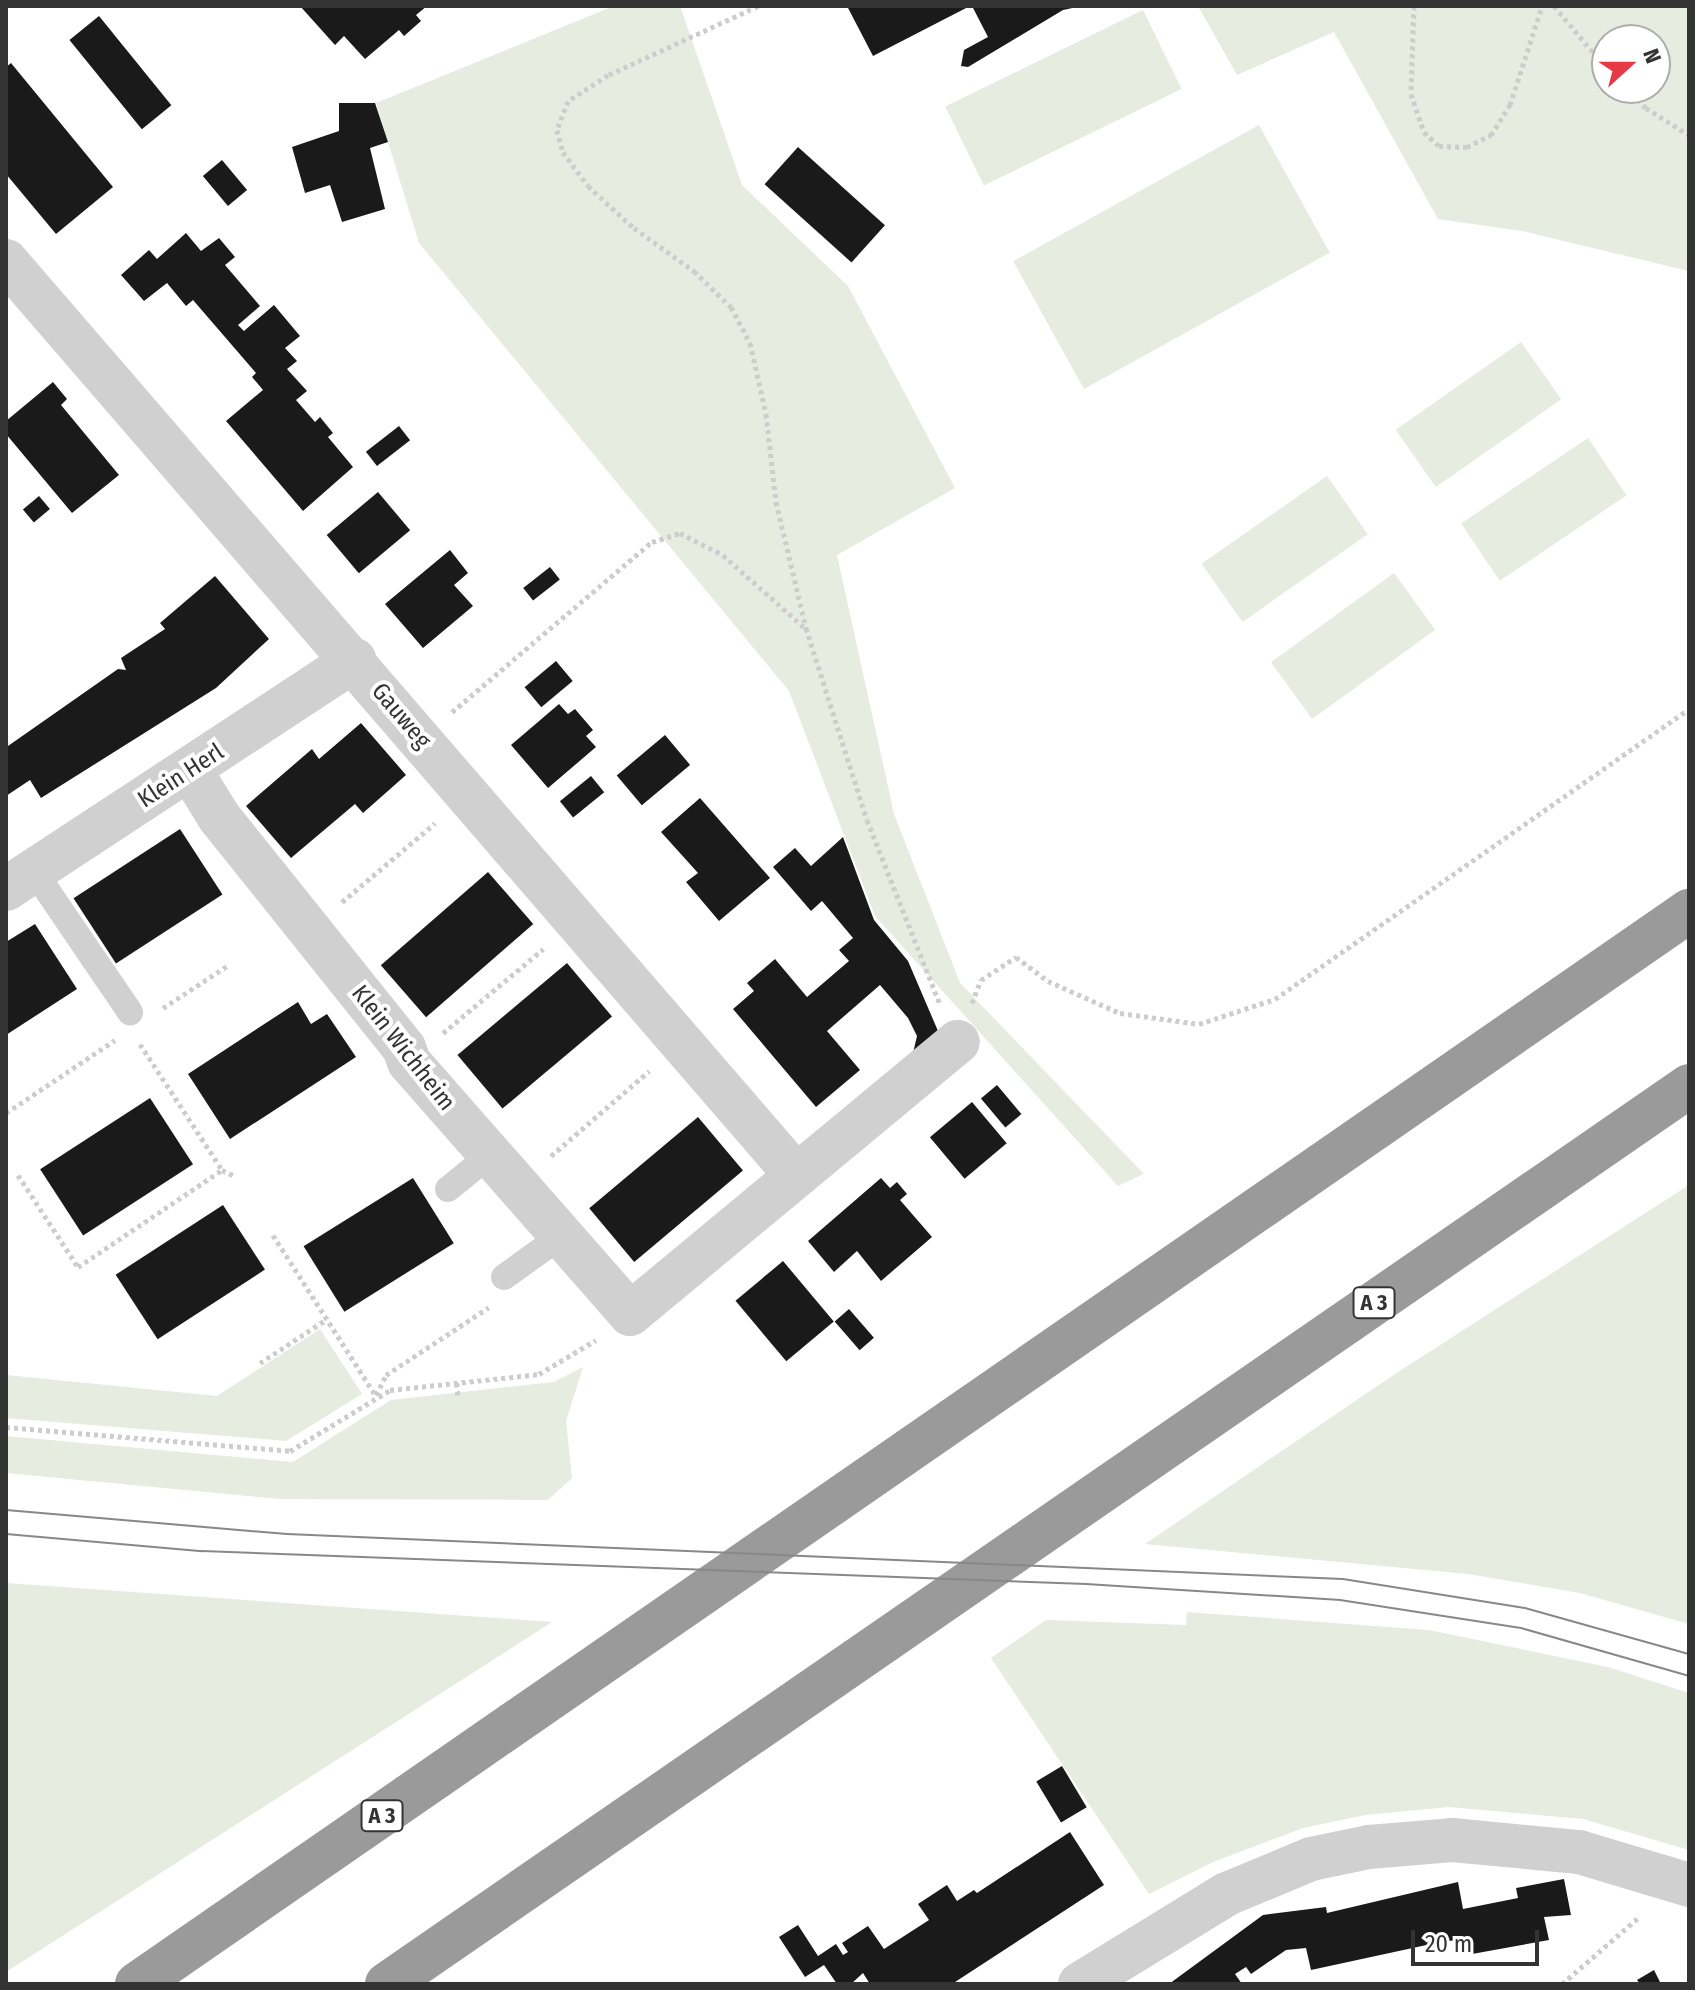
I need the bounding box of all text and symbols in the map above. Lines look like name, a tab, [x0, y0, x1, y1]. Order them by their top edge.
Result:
north arrow	[1591, 24, 1671, 104]
text: N	[1637, 45, 1667, 67]
street label: Gauweg	[365, 677, 437, 755]
street label: Klein Herl	[133, 738, 229, 814]
street label: Klein Wichheim	[345, 980, 461, 1116]
road number: A 3	[1352, 1285, 1396, 1321]
road number: A 3	[360, 1798, 404, 1834]
scale bar	[1415, 1914, 1543, 1964]
text: 20 m	[1425, 1930, 1472, 1958]

